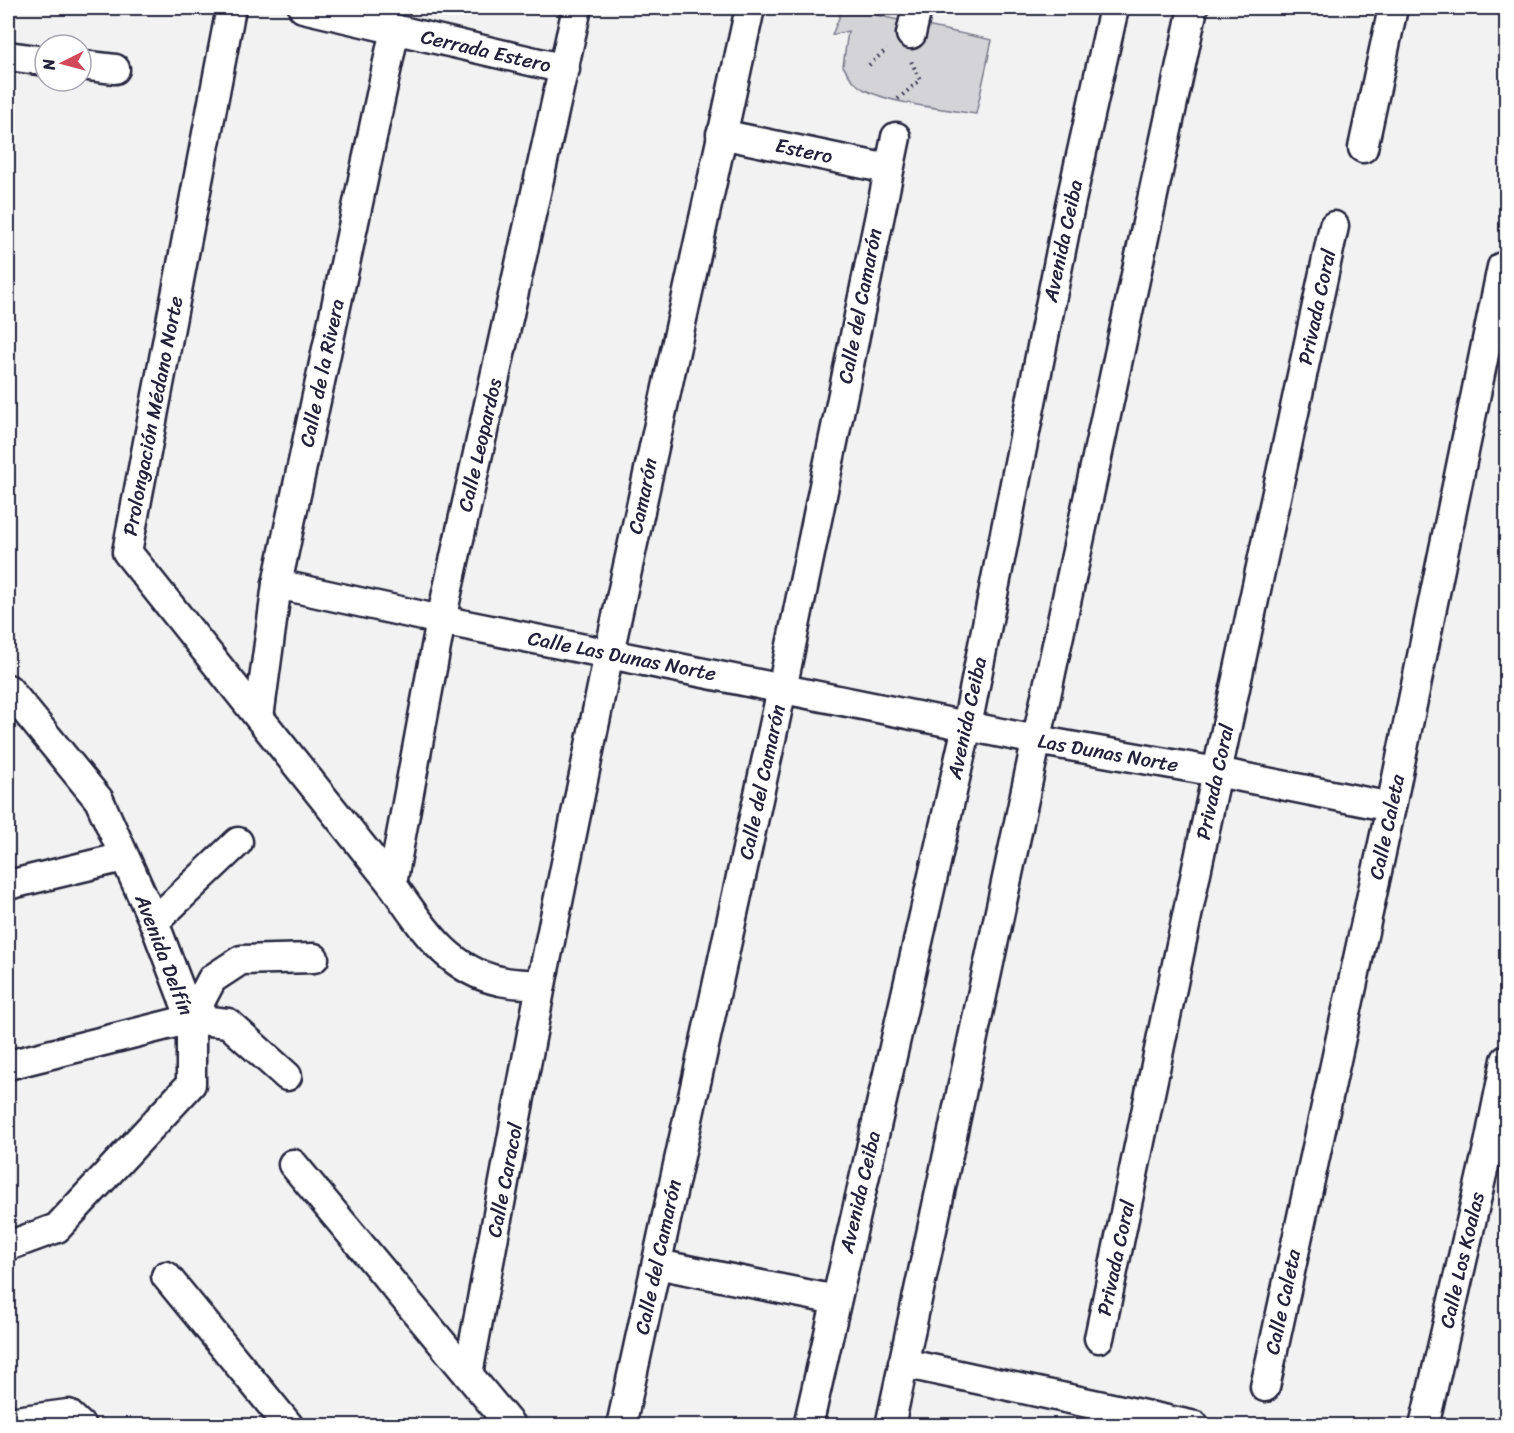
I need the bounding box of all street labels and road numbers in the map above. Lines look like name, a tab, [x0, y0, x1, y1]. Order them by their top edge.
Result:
street label: Cerrada Estero	[417, 19, 555, 83]
street label: Estero	[772, 128, 836, 174]
street label: Avenida Ceiba	[1033, 177, 1093, 306]
street label: Calle del Camarón	[828, 225, 892, 387]
street label: Privada Coral	[1288, 245, 1347, 368]
street label: Prolongación Médano Norte	[113, 293, 193, 539]
street label: Calle de la Rivera	[289, 296, 355, 450]
street label: Calle Leopardos	[448, 374, 513, 515]
street label: Camarón	[618, 454, 668, 537]
street label: Calle Las Dunas Norte	[525, 621, 719, 691]
street label: Avenida Ceiba	[937, 654, 997, 783]
street label: Calle del Camarón	[729, 701, 796, 863]
street label: Privada Coral	[1186, 720, 1245, 843]
street label: Las Dunas Norte	[1035, 723, 1181, 783]
street label: Calle Caleta	[1359, 770, 1415, 883]
street label: Avenida Delfín	[124, 888, 203, 1021]
street label: Calle Caracol	[477, 1118, 533, 1240]
street label: Avenida Ceiba	[829, 1128, 891, 1257]
street label: Calle del Camarón	[625, 1176, 692, 1338]
street label: Calle Los Koalas	[1429, 1188, 1495, 1332]
street label: Privada Coral	[1087, 1196, 1146, 1319]
street label: Calle Caleta	[1255, 1245, 1311, 1358]

